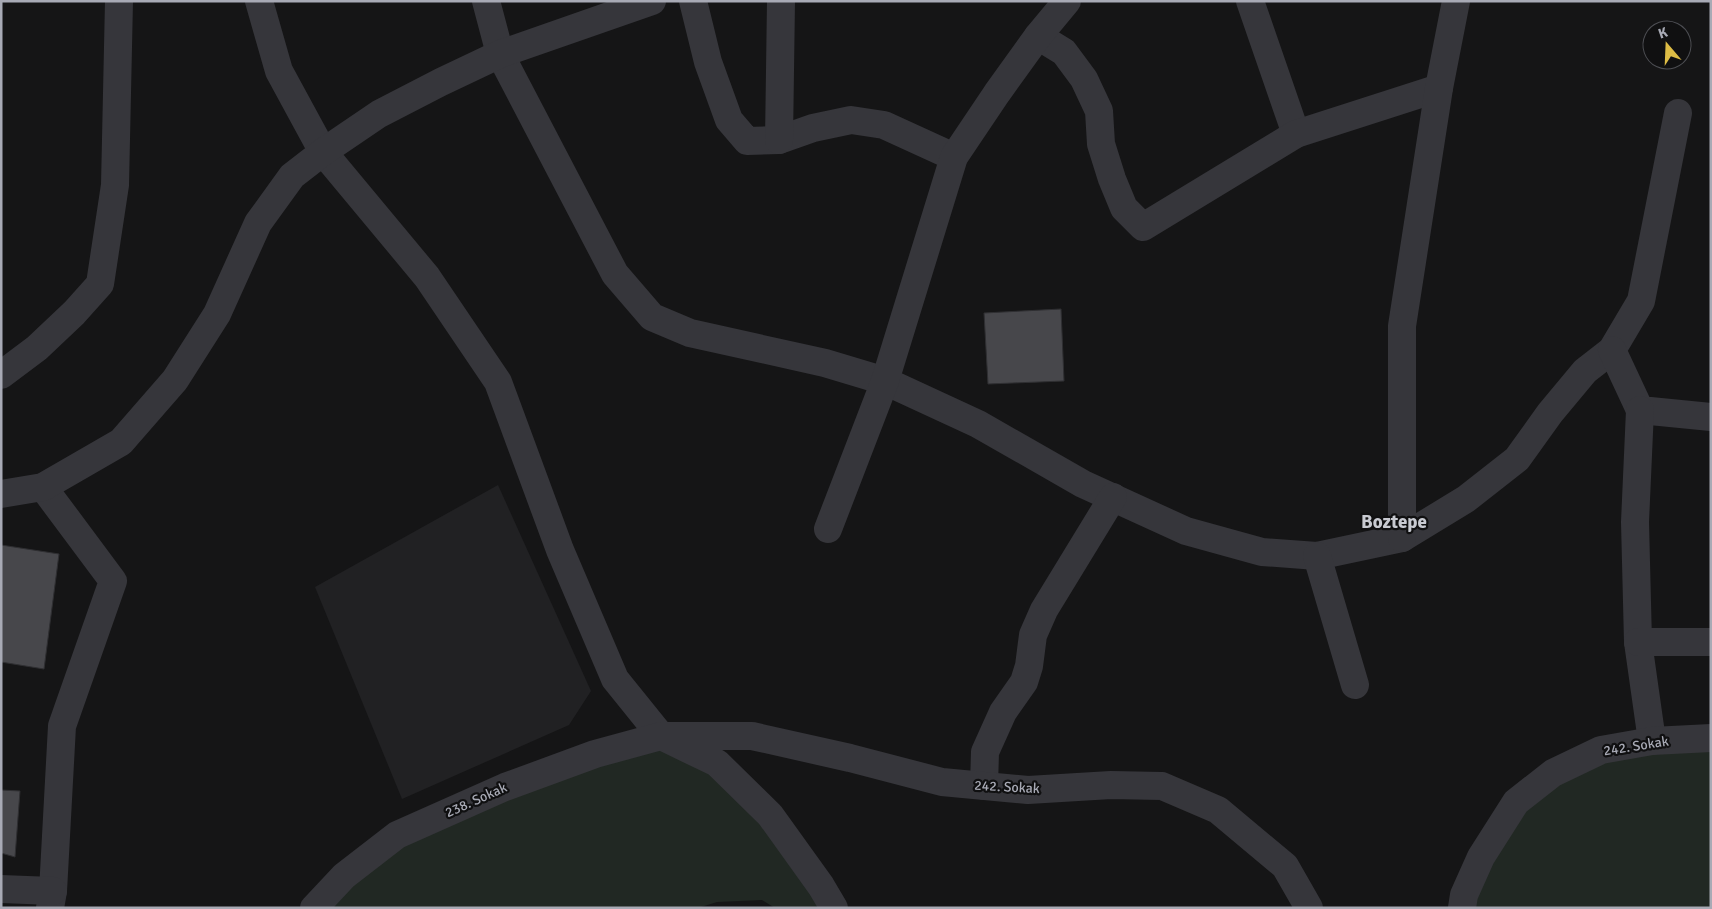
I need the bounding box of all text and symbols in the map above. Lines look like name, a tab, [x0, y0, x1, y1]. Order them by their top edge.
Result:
north arrow	[1642, 20, 1692, 70]
text: K	[1656, 24, 1670, 43]
district label: Boztepe	[1361, 510, 1427, 534]
street label: 242. Sokak	[1602, 732, 1670, 760]
street label: 242. Sokak	[974, 777, 1040, 797]
street label: 238. Sokak	[443, 779, 509, 821]

